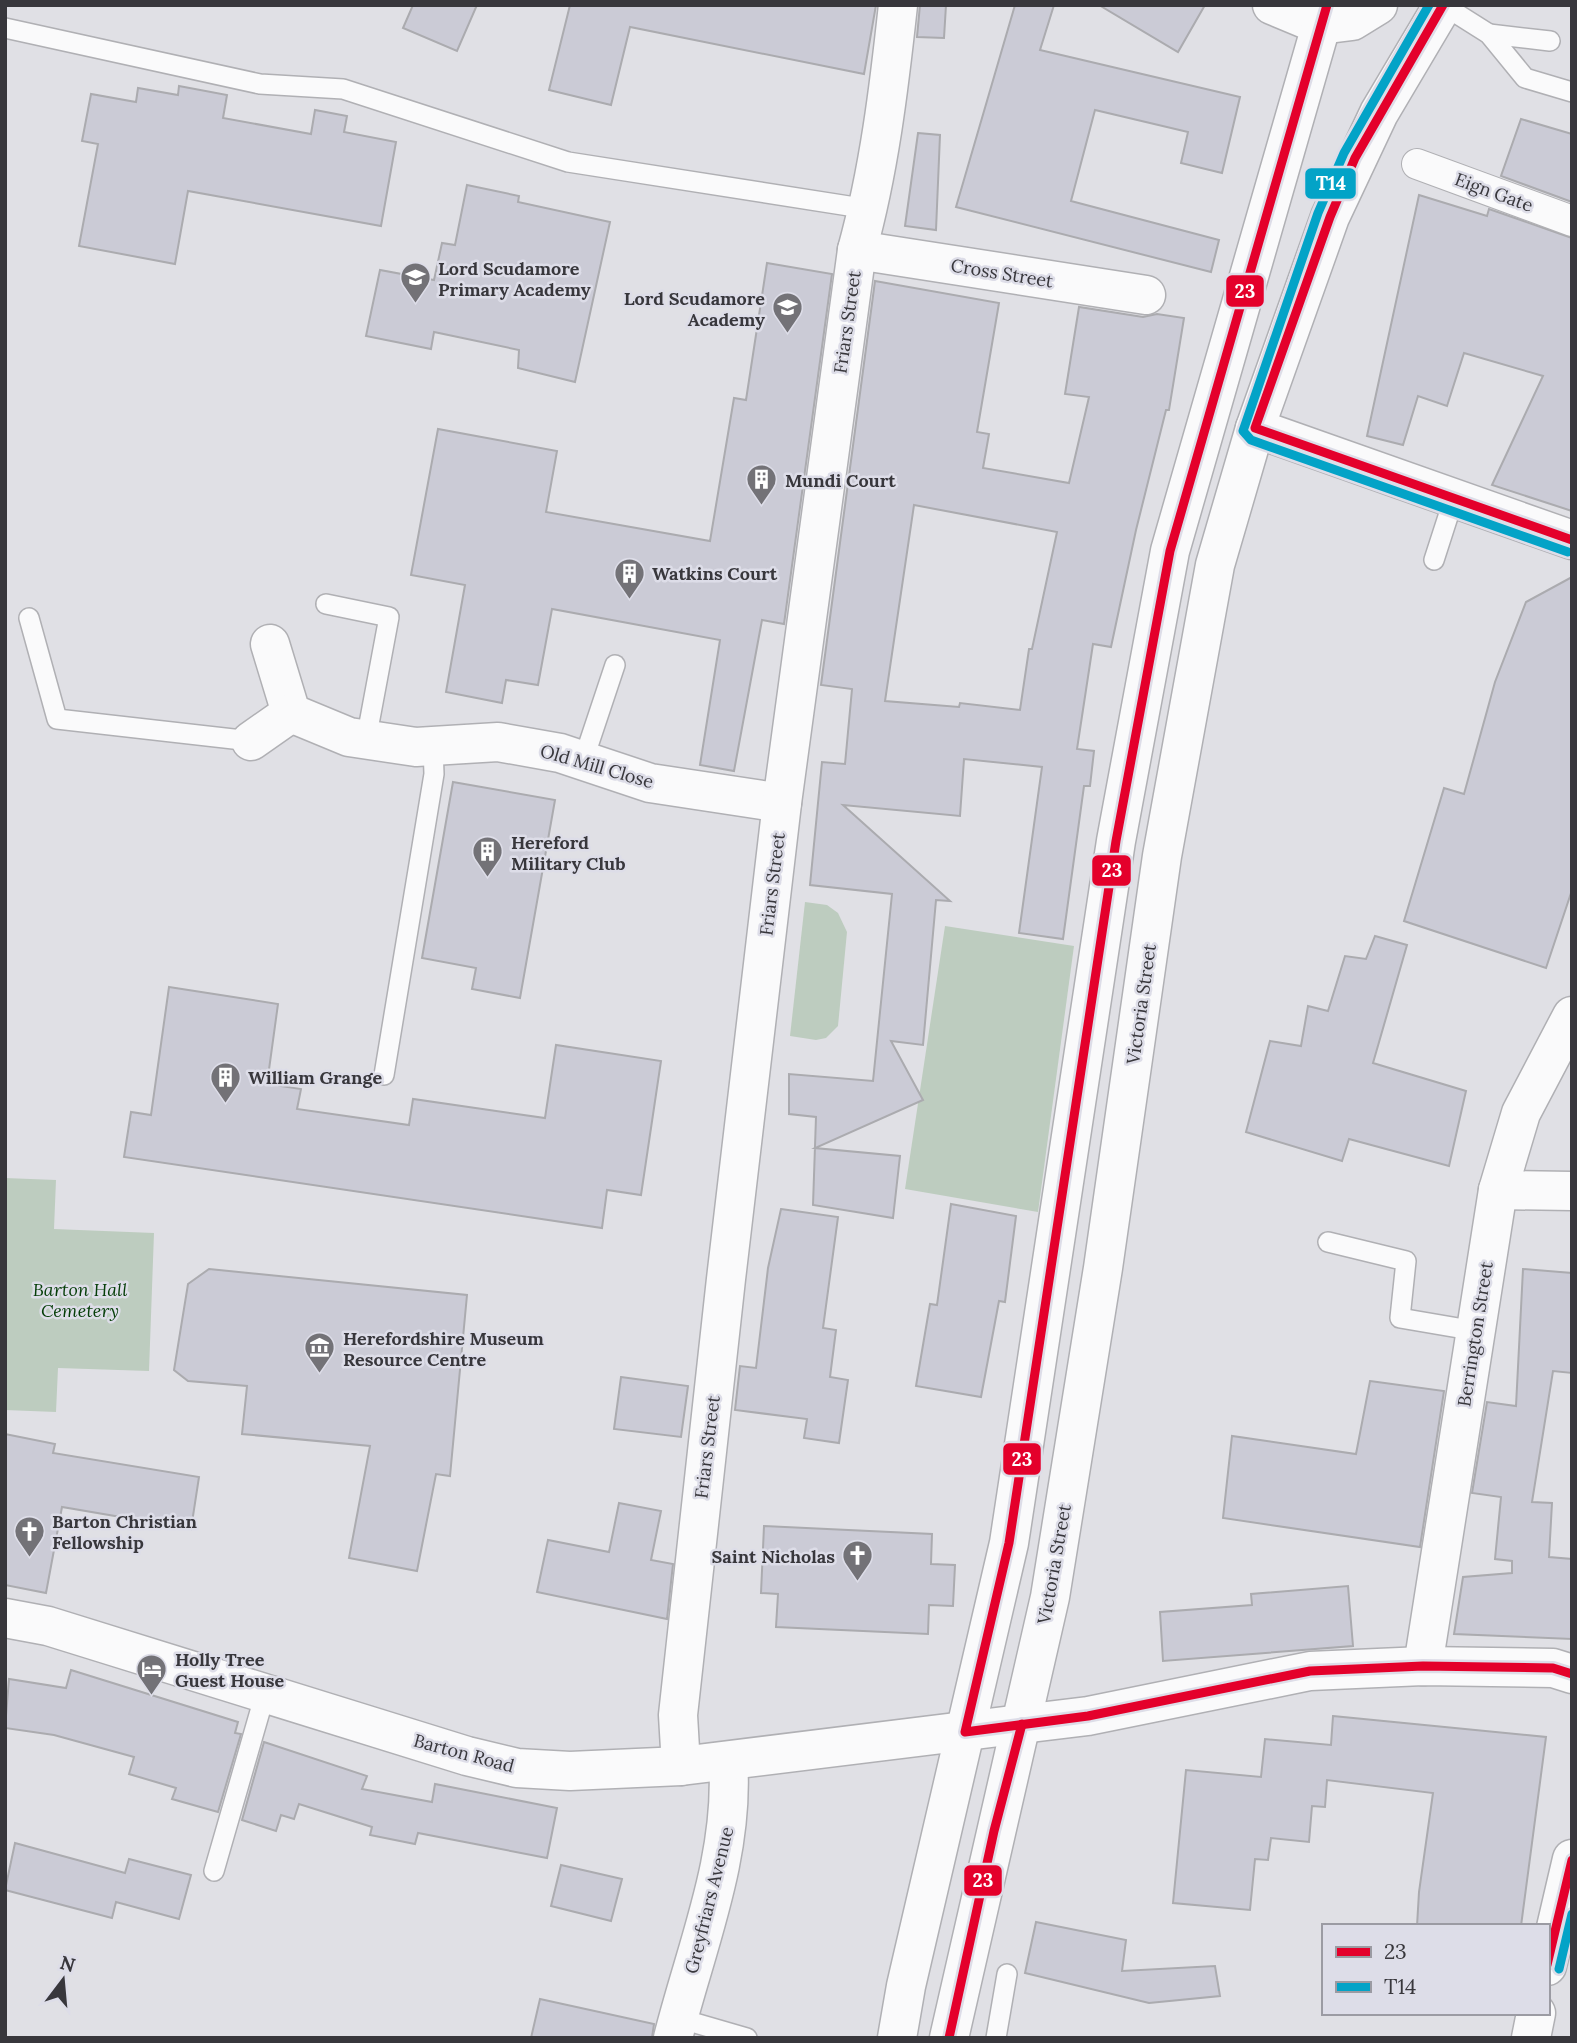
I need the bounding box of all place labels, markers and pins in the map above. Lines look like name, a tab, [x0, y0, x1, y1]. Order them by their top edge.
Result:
place label: Lord Scudamore Primary Academy	[438, 257, 591, 301]
school or university icon: Lord Scudamore Primary Academy	[398, 261, 432, 305]
place label: Lord Scudamore Academy	[624, 287, 765, 331]
school or university icon: Lord Scudamore Academy	[771, 291, 805, 335]
building icon: Mundi Court	[745, 463, 779, 507]
place label: Mundi Court	[785, 469, 896, 492]
building icon: Watkins Court	[612, 556, 646, 600]
place label: Watkins Court	[652, 562, 778, 585]
place label: Hereford Military Club	[511, 831, 625, 875]
building icon: Hereford Military Club	[471, 835, 505, 879]
building icon: William Grange	[208, 1060, 242, 1104]
place label: William Grange	[248, 1066, 382, 1089]
place label: Herefordshire Museum Resource Centre	[343, 1327, 544, 1371]
museum icon: Herefordshire Museum Resource Centre	[303, 1331, 337, 1375]
place label: Barton Christian Fellowship	[52, 1510, 197, 1554]
church icon: Barton Christian Fellowship	[12, 1514, 46, 1558]
church icon: Saint Nicholas	[841, 1539, 875, 1583]
place label: Saint Nicholas	[712, 1545, 835, 1568]
place label: Holly Tree Guest House	[175, 1648, 284, 1692]
hotel icon: Holly Tree Guest House	[135, 1652, 169, 1696]

